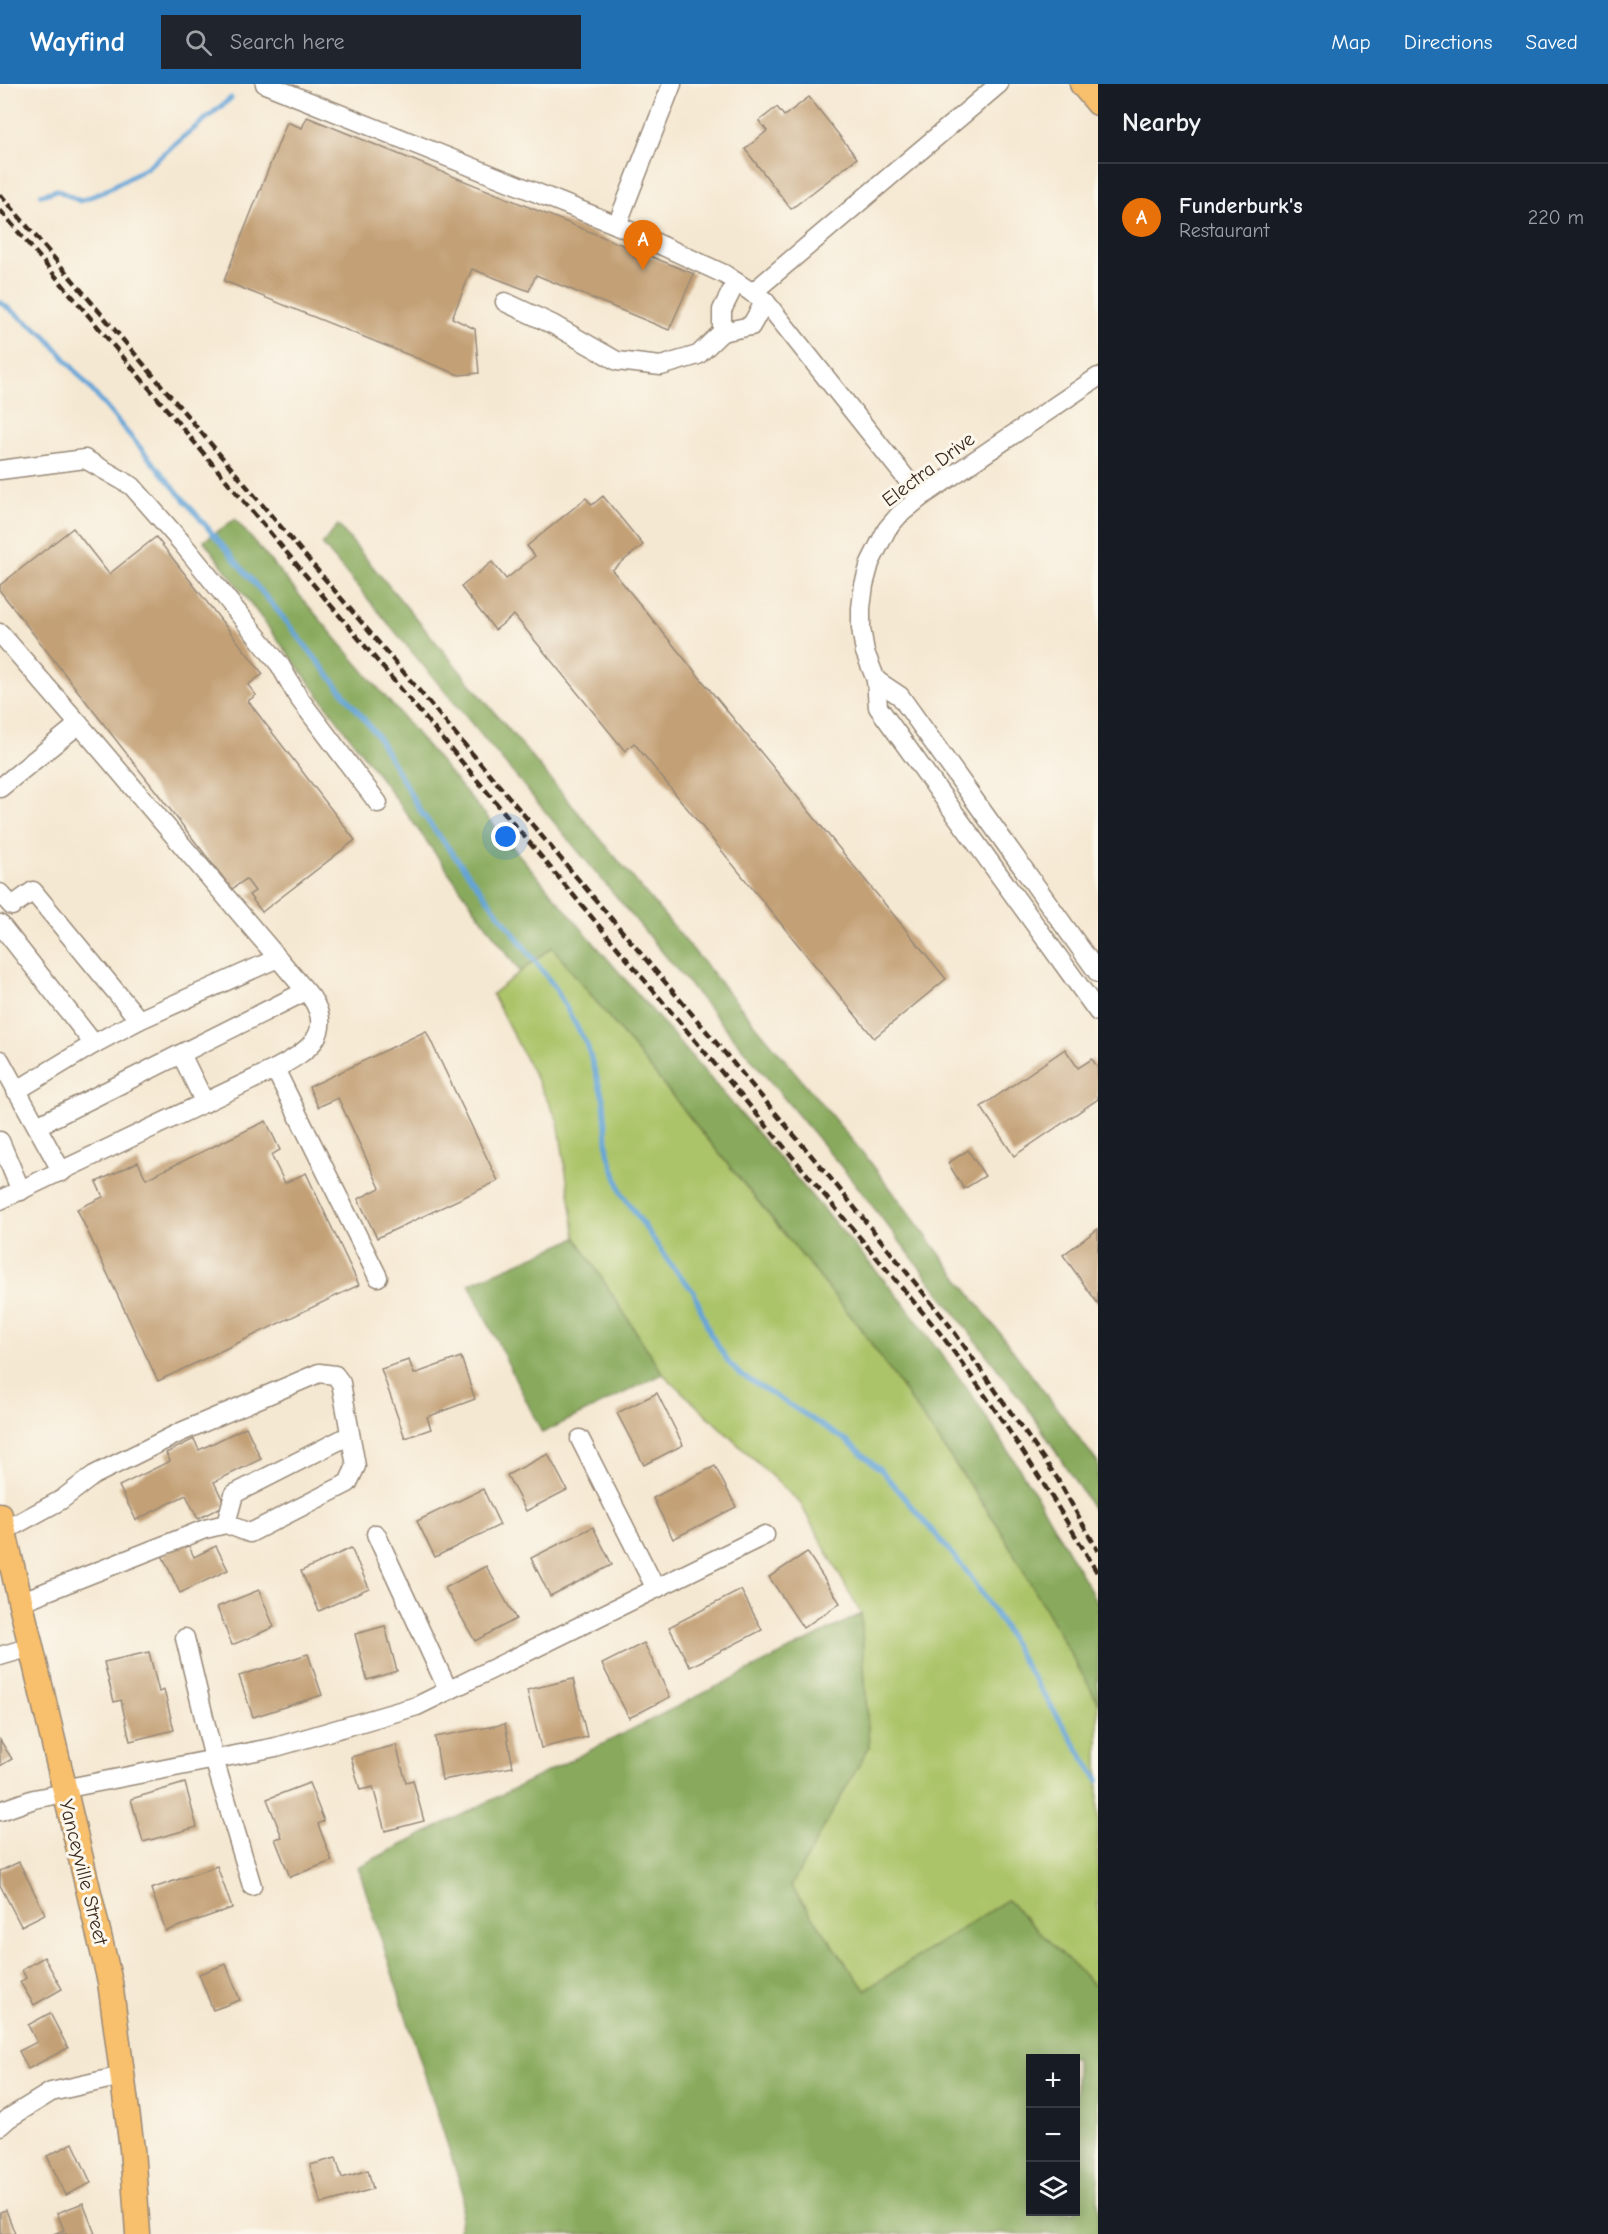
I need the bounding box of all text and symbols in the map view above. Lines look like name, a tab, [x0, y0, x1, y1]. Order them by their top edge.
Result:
search box	[161, 15, 581, 69]
text: Wayfind	[30, 26, 125, 58]
icon: search	[182, 26, 215, 59]
text: Search here	[230, 29, 345, 55]
text: Map	[1331, 30, 1371, 54]
text: Directions	[1404, 30, 1493, 54]
text: Saved	[1526, 30, 1578, 54]
text: Nearby	[1122, 108, 1201, 138]
text: Funderburk's	[1179, 193, 1303, 219]
text: A	[1136, 206, 1147, 229]
text: 220 m	[1528, 206, 1584, 229]
text: Restaurant	[1179, 219, 1269, 242]
pin: A	[624, 220, 662, 270]
street label: Electra Drive	[878, 427, 979, 512]
your location	[491, 822, 520, 851]
street label: Yanceyville Street	[54, 1797, 113, 1948]
map controls	[1026, 2054, 1080, 2216]
button: +	[1026, 2054, 1080, 2108]
button: −	[1026, 2108, 1080, 2162]
button: layers	[1026, 2162, 1080, 2216]

